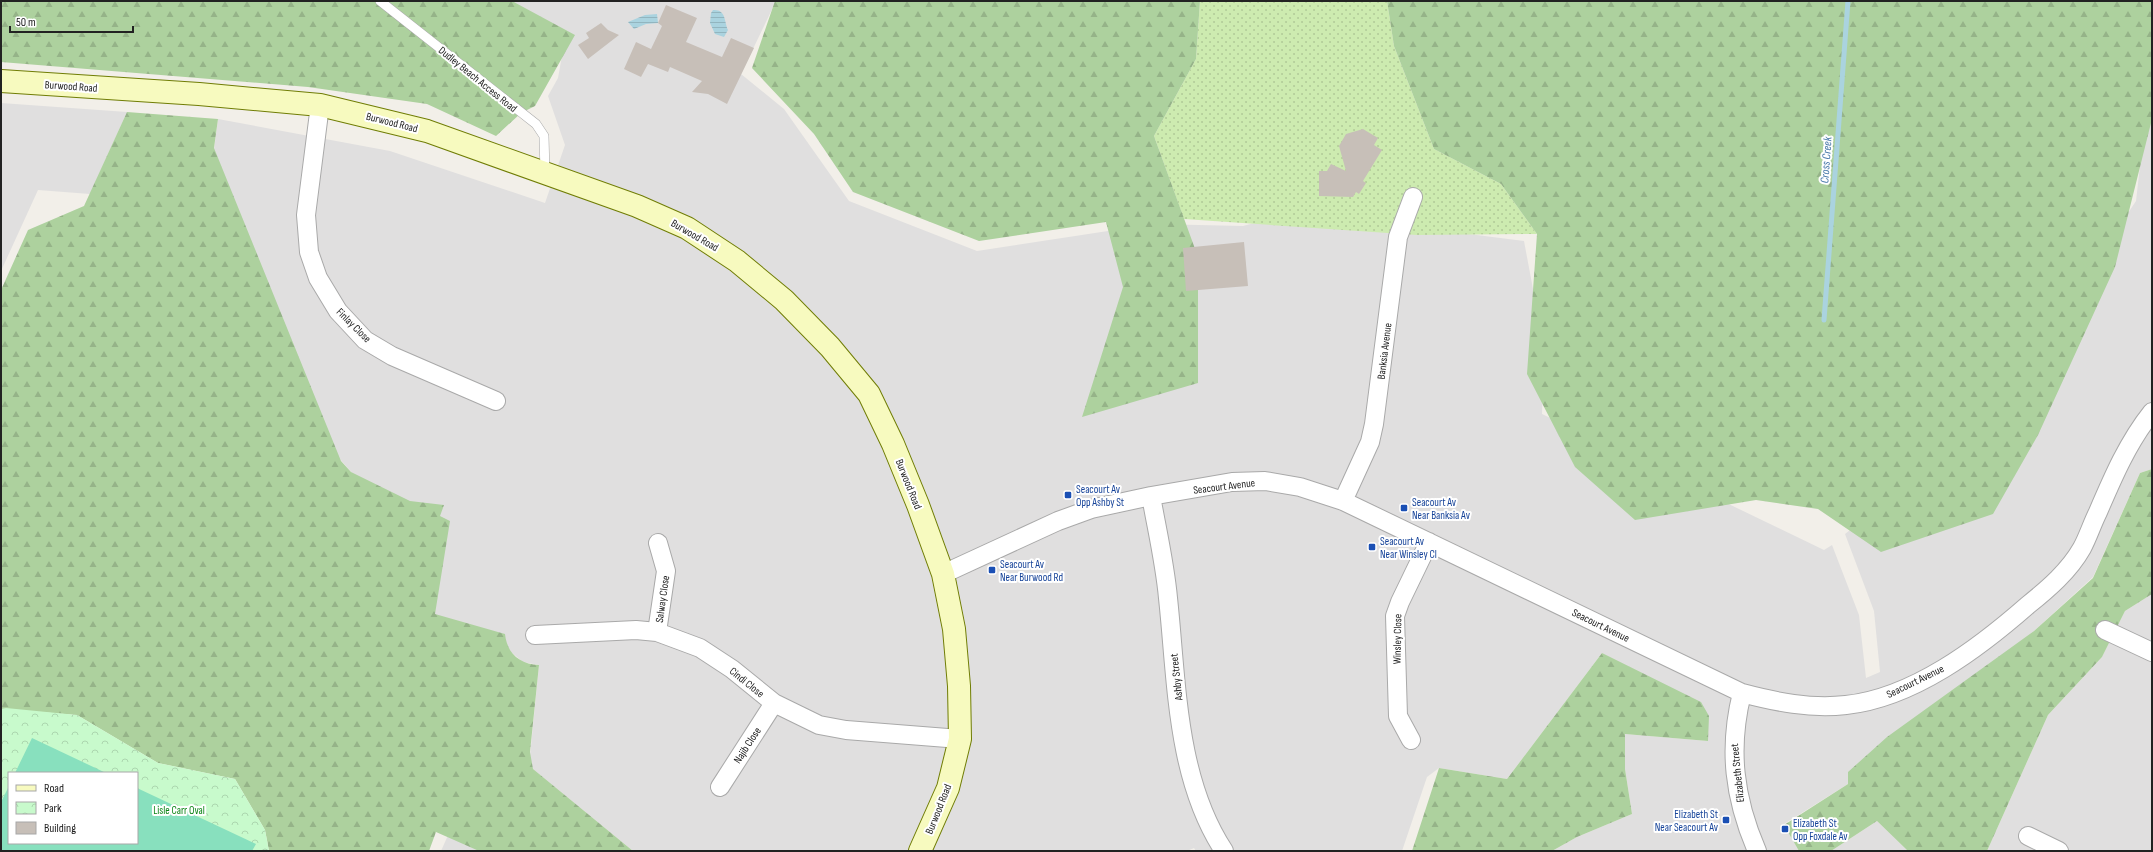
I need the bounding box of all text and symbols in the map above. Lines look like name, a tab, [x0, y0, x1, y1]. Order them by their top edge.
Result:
scale bar	[10, 8, 133, 34]
text: 50 m	[16, 15, 36, 30]
street label: Dudley Beach Access Road	[436, 44, 520, 115]
street label: Burwood Road	[44, 78, 98, 95]
street label: Burwood Road	[365, 110, 419, 135]
water label: Cross Creek	[1817, 136, 1836, 184]
street label: Burwood Road	[669, 217, 721, 254]
street label: Finlay Close	[334, 305, 374, 345]
street label: Banksia Avenue	[1375, 322, 1394, 380]
street label: Burwood Road	[893, 457, 925, 511]
street label: Seacourt Avenue	[1192, 476, 1256, 497]
place label: Seacourt Av Opp Ashby St	[1076, 483, 1125, 509]
marker: Seacourt Av Opp Ashby St	[1063, 490, 1073, 500]
place label: Seacourt Av Near Banksia Av	[1412, 496, 1471, 522]
marker: Seacourt Av Near Banksia Av	[1399, 503, 1409, 513]
place label: Seacourt Av Near Winsley Cl	[1380, 535, 1437, 561]
marker: Seacourt Av Near Winsley Cl	[1367, 542, 1377, 552]
place label: Seacourt Av Near Burwood Rd	[1000, 558, 1064, 584]
marker: Seacourt Av Near Burwood Rd	[987, 565, 997, 575]
street label: Salway Close	[653, 575, 672, 623]
street label: Seacourt Avenue	[1570, 606, 1632, 645]
street label: Winsley Close	[1391, 614, 1404, 664]
street label: Ashby Street	[1168, 652, 1186, 702]
street label: Seacourt Avenue	[1884, 662, 1946, 701]
street label: Cindi Close	[727, 664, 767, 700]
street label: Najib Close	[731, 725, 764, 766]
street label: Elizabeth Street	[1728, 742, 1747, 803]
legend	[8, 772, 138, 844]
text: Road	[44, 781, 64, 796]
street label: Burwood Road	[923, 782, 955, 836]
text: Park	[44, 801, 62, 816]
park label: Lisle Carr Oval	[153, 804, 205, 817]
place label: Elizabeth St Near Seacourt Av	[1655, 808, 1719, 834]
marker: Elizabeth St Near Seacourt Av	[1721, 815, 1731, 825]
place label: Elizabeth St Opp Foxdale Av	[1793, 817, 1848, 843]
text: Building	[44, 821, 76, 836]
marker: Elizabeth St Opp Foxdale Av	[1780, 824, 1790, 834]

